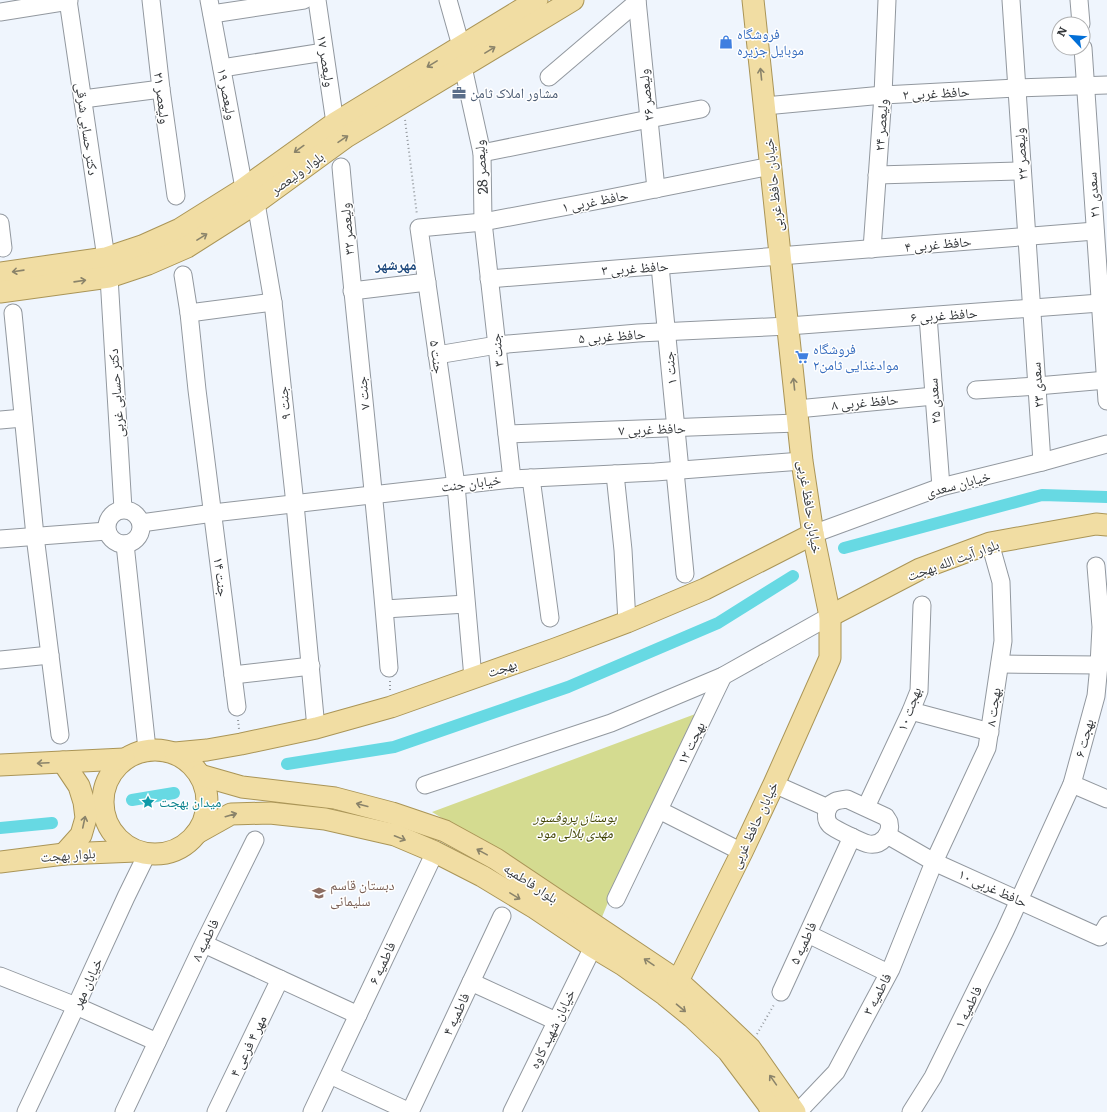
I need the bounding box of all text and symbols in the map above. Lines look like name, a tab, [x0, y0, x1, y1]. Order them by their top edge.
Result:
north arrow	[1051, 16, 1091, 56]
place label: فروشگاه موبایل جزیره	[737, 23, 804, 59]
text: N	[1052, 24, 1070, 39]
street label: ولیعصر ۱۷	[313, 33, 341, 88]
shop icon: فروشگاه موبایل جزیره	[718, 34, 734, 50]
one-way arrow	[484, 46, 495, 54]
one-way arrow	[426, 60, 438, 68]
street label: ولیعصر ۱۹	[213, 66, 243, 121]
street label: ولیعصر ۲۶	[632, 68, 658, 122]
one-way arrow	[757, 68, 765, 81]
street label: ولیعصر ۲۱	[150, 71, 176, 125]
street label: حافظ غربی ۲	[902, 80, 970, 104]
street label: دکتر حسابی شرقی	[72, 81, 104, 177]
place label: مشاور املاک ثامن	[470, 82, 558, 102]
office icon: مشاور املاک ثامن	[451, 85, 467, 101]
street label: ولیعصر ۲۴	[868, 98, 892, 152]
street label: ولیعصر ۲۲	[1008, 127, 1032, 181]
one-way arrow	[337, 135, 348, 143]
street label: خیابان حافظ غربی	[757, 137, 787, 233]
street label: ولیعصر 28	[468, 139, 492, 195]
one-way arrow	[293, 145, 304, 153]
street label: بلوار ولیعصر	[265, 146, 328, 199]
street label: سعدی ۲۱	[1080, 172, 1104, 219]
street label: حافظ غربی ۱	[560, 184, 630, 216]
street label: ولیعصر ۳۲	[334, 202, 358, 256]
street label: حافظ غربی ۴	[904, 230, 972, 256]
one-way arrow	[196, 233, 208, 241]
district label: مهرشهر	[374, 252, 417, 275]
street label: حافظ غربی ۳	[601, 255, 669, 279]
one-way arrow	[12, 267, 25, 275]
one-way arrow	[73, 277, 86, 285]
street label: حافظ غربی ۶	[910, 302, 978, 326]
street label: حافظ غربی ۵	[578, 323, 646, 347]
street label: جنت ۳	[484, 332, 508, 368]
place label: فروشگاه موادغذایی ثامن۲	[813, 338, 899, 374]
street label: جنت ۵	[426, 339, 450, 375]
street label: دکتر حسابی غربی	[102, 348, 128, 438]
supermarket icon: فروشگاه موادغذایی ثامن۲	[794, 349, 810, 365]
street label: جنت ۱	[657, 350, 681, 386]
street label: سعدی ۲۳	[1024, 362, 1048, 409]
street label: جنت ۷	[350, 375, 374, 411]
one-way arrow	[790, 378, 798, 391]
street label: سعدی ۲۵	[921, 378, 945, 425]
street label: جنت ۹	[271, 385, 295, 421]
street label: حافظ غربی ۸	[831, 388, 899, 414]
street label: حافظ غربی ۷	[618, 417, 686, 439]
street label: خیابان حافظ غربی	[794, 459, 828, 555]
street label: خیابان سعدی	[923, 465, 992, 501]
street label: خیابان جنت	[440, 468, 502, 496]
street label: بلوار آیت الله بهجت	[904, 533, 1002, 585]
street label: جنت ۱۴	[210, 556, 234, 598]
street label: بهجت	[484, 653, 519, 681]
street label: بهجت ۱۰	[891, 684, 925, 733]
street label: بهجت ۸	[979, 686, 1005, 728]
street label: بهجت ۶	[1068, 716, 1098, 759]
street label: بهجت ۱۲	[671, 718, 709, 767]
one-way arrow	[37, 759, 50, 766]
street label: خیابان حافظ غربی	[724, 778, 782, 871]
place label: میدان بهجت	[159, 791, 221, 811]
place icon: میدان بهجت	[140, 794, 156, 810]
one-way arrow	[356, 801, 369, 808]
park label: بوستان پروفسور مهدی بلالی مود	[532, 806, 617, 842]
one-way arrow	[224, 811, 237, 819]
one-way arrow	[81, 816, 89, 829]
one-way arrow	[393, 834, 405, 842]
street label: بلوار بهجت	[40, 842, 96, 866]
one-way arrow	[477, 848, 489, 855]
street label: بلوار فاطمیه	[500, 857, 563, 907]
street label: حافظ غربی ۱۰	[956, 863, 1031, 911]
place label: دبستان قاسم سلیمانی	[330, 874, 395, 910]
school or university icon: دبستان قاسم سلیمانی	[311, 885, 327, 901]
one-way arrow	[509, 893, 521, 901]
street label: فاطمیه ۸	[185, 915, 223, 964]
street label: فاطمیه ۵	[784, 918, 821, 967]
street label: فاطمیه ۶	[363, 938, 400, 987]
street label: خیابان مهر	[65, 954, 106, 1012]
one-way arrow	[644, 958, 655, 966]
street label: فاطمیه ۳	[857, 969, 896, 1018]
street label: فاطمیه ۱	[948, 982, 986, 1031]
street label: خیابان شهید کاوه	[523, 985, 579, 1072]
street label: فاطمیه ۴	[437, 989, 474, 1038]
one-way arrow	[676, 1004, 687, 1013]
street label: مهر ۴ فرعی ۴	[224, 1011, 271, 1080]
one-way arrow	[769, 1075, 777, 1086]

